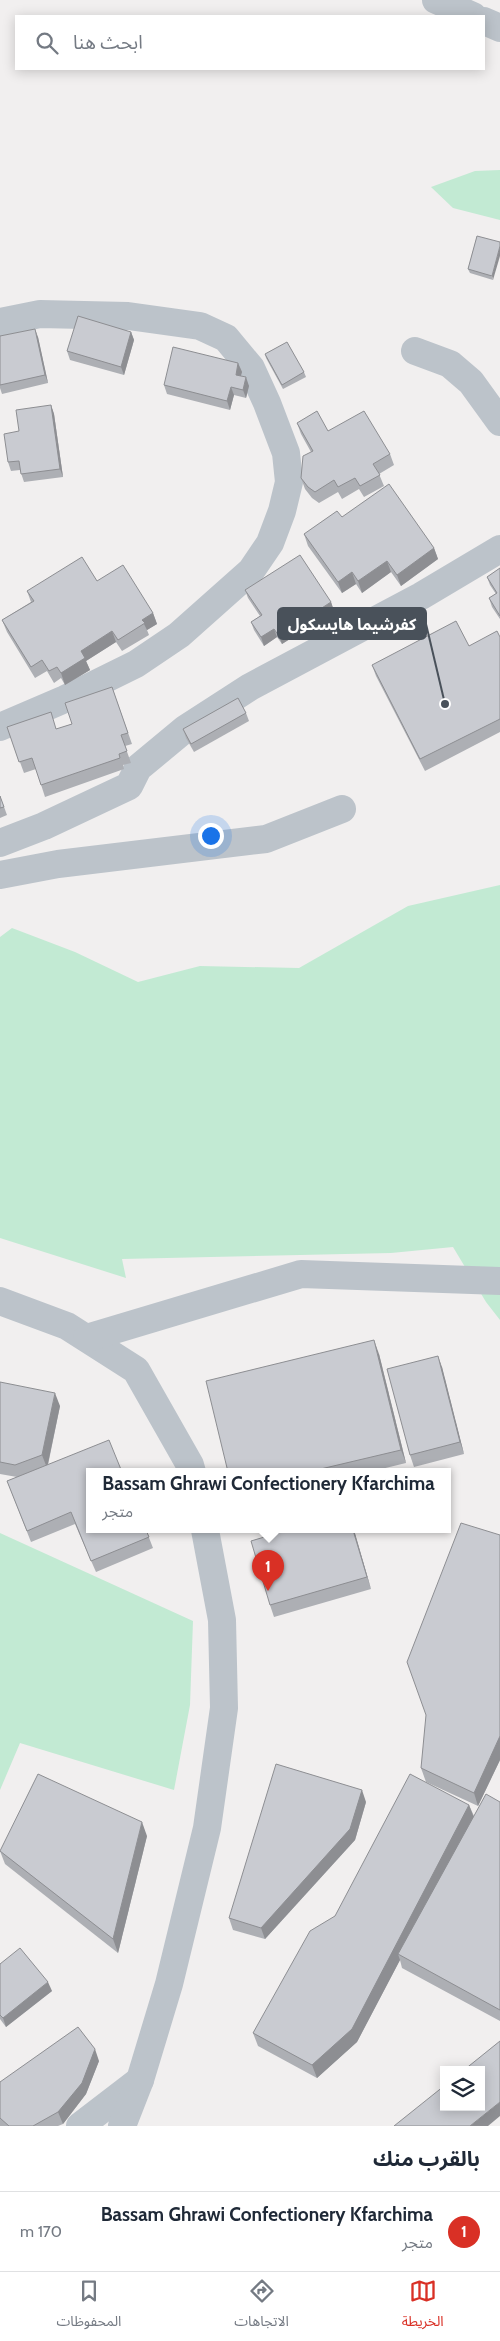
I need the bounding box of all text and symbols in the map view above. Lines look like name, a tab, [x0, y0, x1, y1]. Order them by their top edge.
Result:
search box	[15, 15, 485, 70]
icon: search	[33, 29, 61, 57]
text: ابحث هنا	[73, 31, 143, 54]
callout: كفرشيما هايسكول	[278, 608, 426, 639]
text: كفرشيما هايسكول	[288, 615, 417, 634]
your location	[198, 823, 224, 849]
popup	[86, 1468, 451, 1533]
text: Bassam Ghrawi Confectionery Kfarchima	[102, 1472, 435, 1495]
text: متجر	[102, 1502, 133, 1521]
pin: 1	[252, 1550, 284, 1591]
map controls	[440, 2066, 485, 2111]
button: layers	[440, 2066, 485, 2111]
text: بالقرب منك	[373, 2146, 480, 2171]
text: Bassam Ghrawi Confectionery Kfarchima	[101, 2203, 433, 2226]
text: 170 m	[20, 2222, 62, 2241]
text: 1	[461, 2222, 467, 2241]
text: متجر	[402, 2233, 433, 2252]
tab: المحفوظات	[56, 2277, 121, 2336]
tab: الاتجاهات	[234, 2277, 289, 2336]
tab: الخريطة	[402, 2277, 444, 2336]

